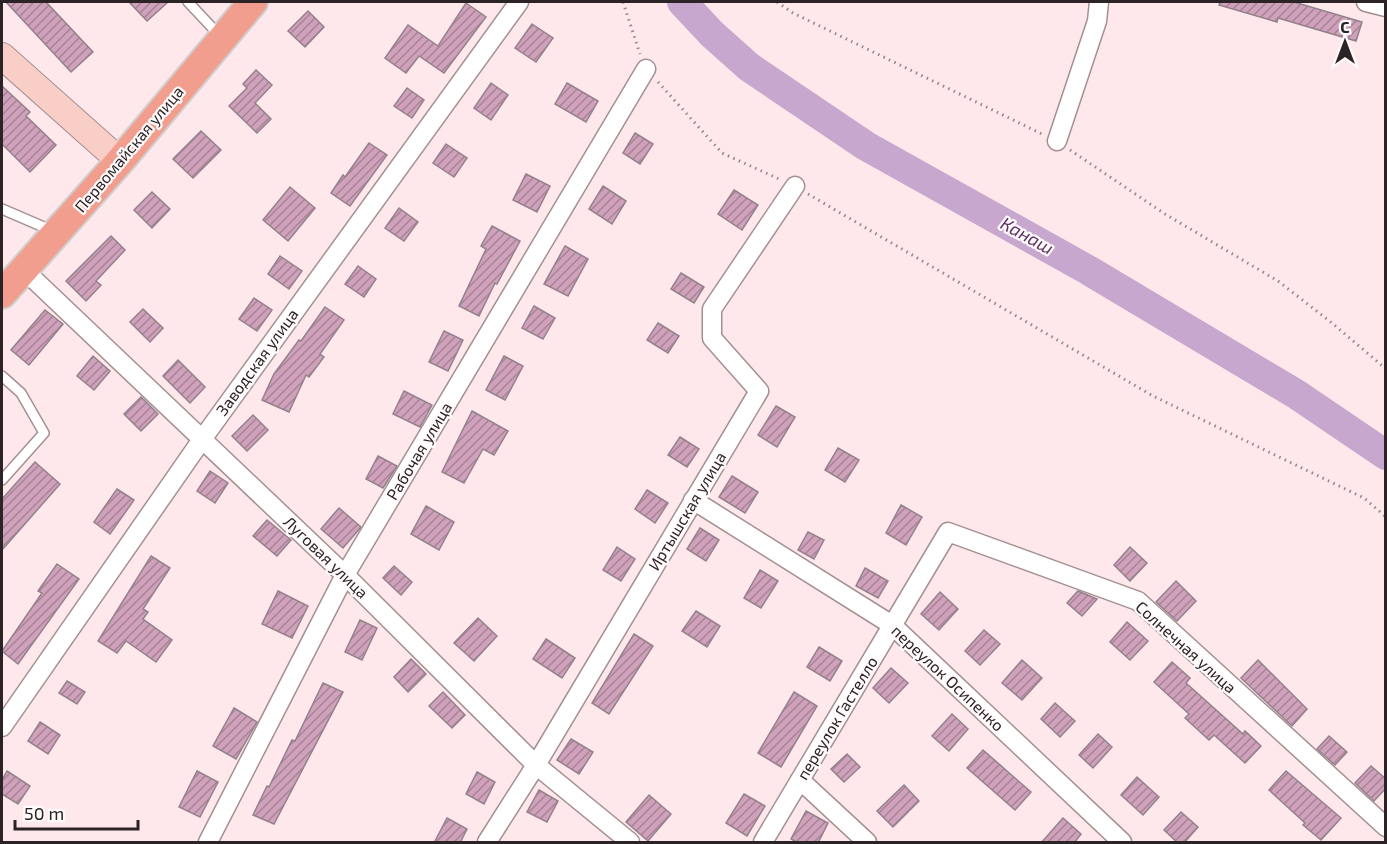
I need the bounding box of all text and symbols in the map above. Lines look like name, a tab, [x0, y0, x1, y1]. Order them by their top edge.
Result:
north arrow	[1315, 12, 1375, 72]
text: С	[1340, 17, 1350, 36]
street label: Первомайская улица	[70, 82, 188, 216]
water label: Канаш	[997, 212, 1058, 259]
street label: Заводская улица	[212, 305, 302, 419]
street label: Рабочая улица	[382, 398, 456, 504]
street label: Иртышская улица	[644, 448, 730, 574]
street label: Луговая улица	[280, 512, 372, 602]
street label: Солнечная улица	[1132, 597, 1240, 697]
street label: переулок Осипенко	[888, 621, 1008, 735]
street label: переулок Гастелло	[792, 653, 882, 783]
scale bar	[15, 793, 138, 831]
text: 50 m	[24, 802, 64, 824]

